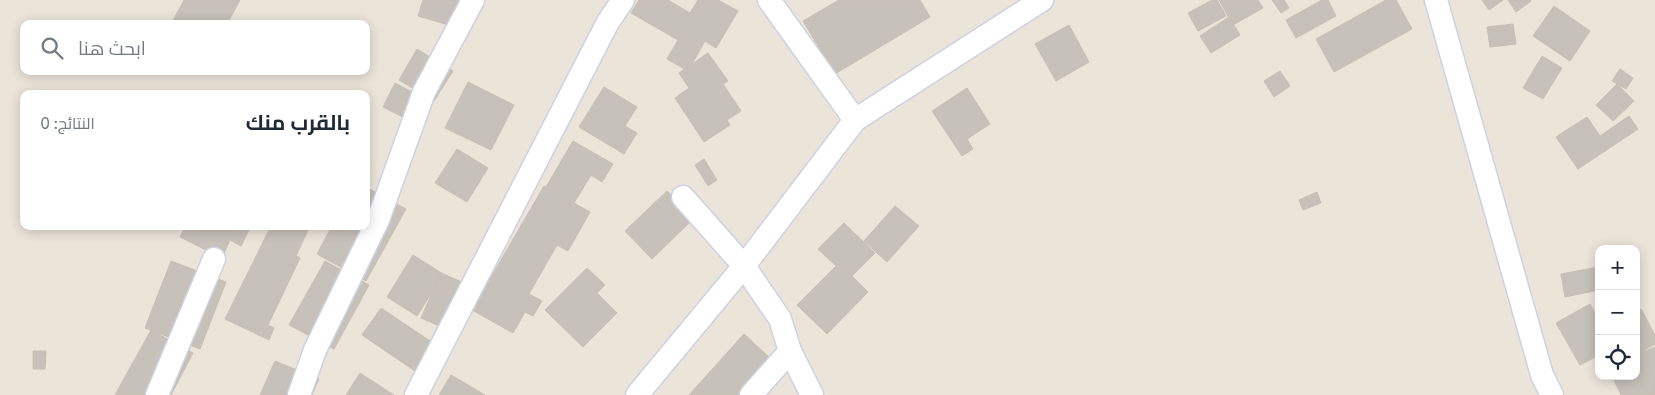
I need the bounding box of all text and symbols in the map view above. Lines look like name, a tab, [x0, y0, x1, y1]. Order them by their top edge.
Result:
search box	[20, 20, 370, 75]
icon: search	[38, 34, 66, 62]
text: ابحث هنا	[78, 38, 146, 62]
text: بالقرب منك	[246, 111, 350, 138]
text: النتائج: 0	[40, 115, 95, 135]
map controls	[1595, 245, 1640, 380]
button: +	[1595, 245, 1640, 290]
button: −	[1595, 290, 1640, 335]
button: locate	[1595, 335, 1640, 380]

